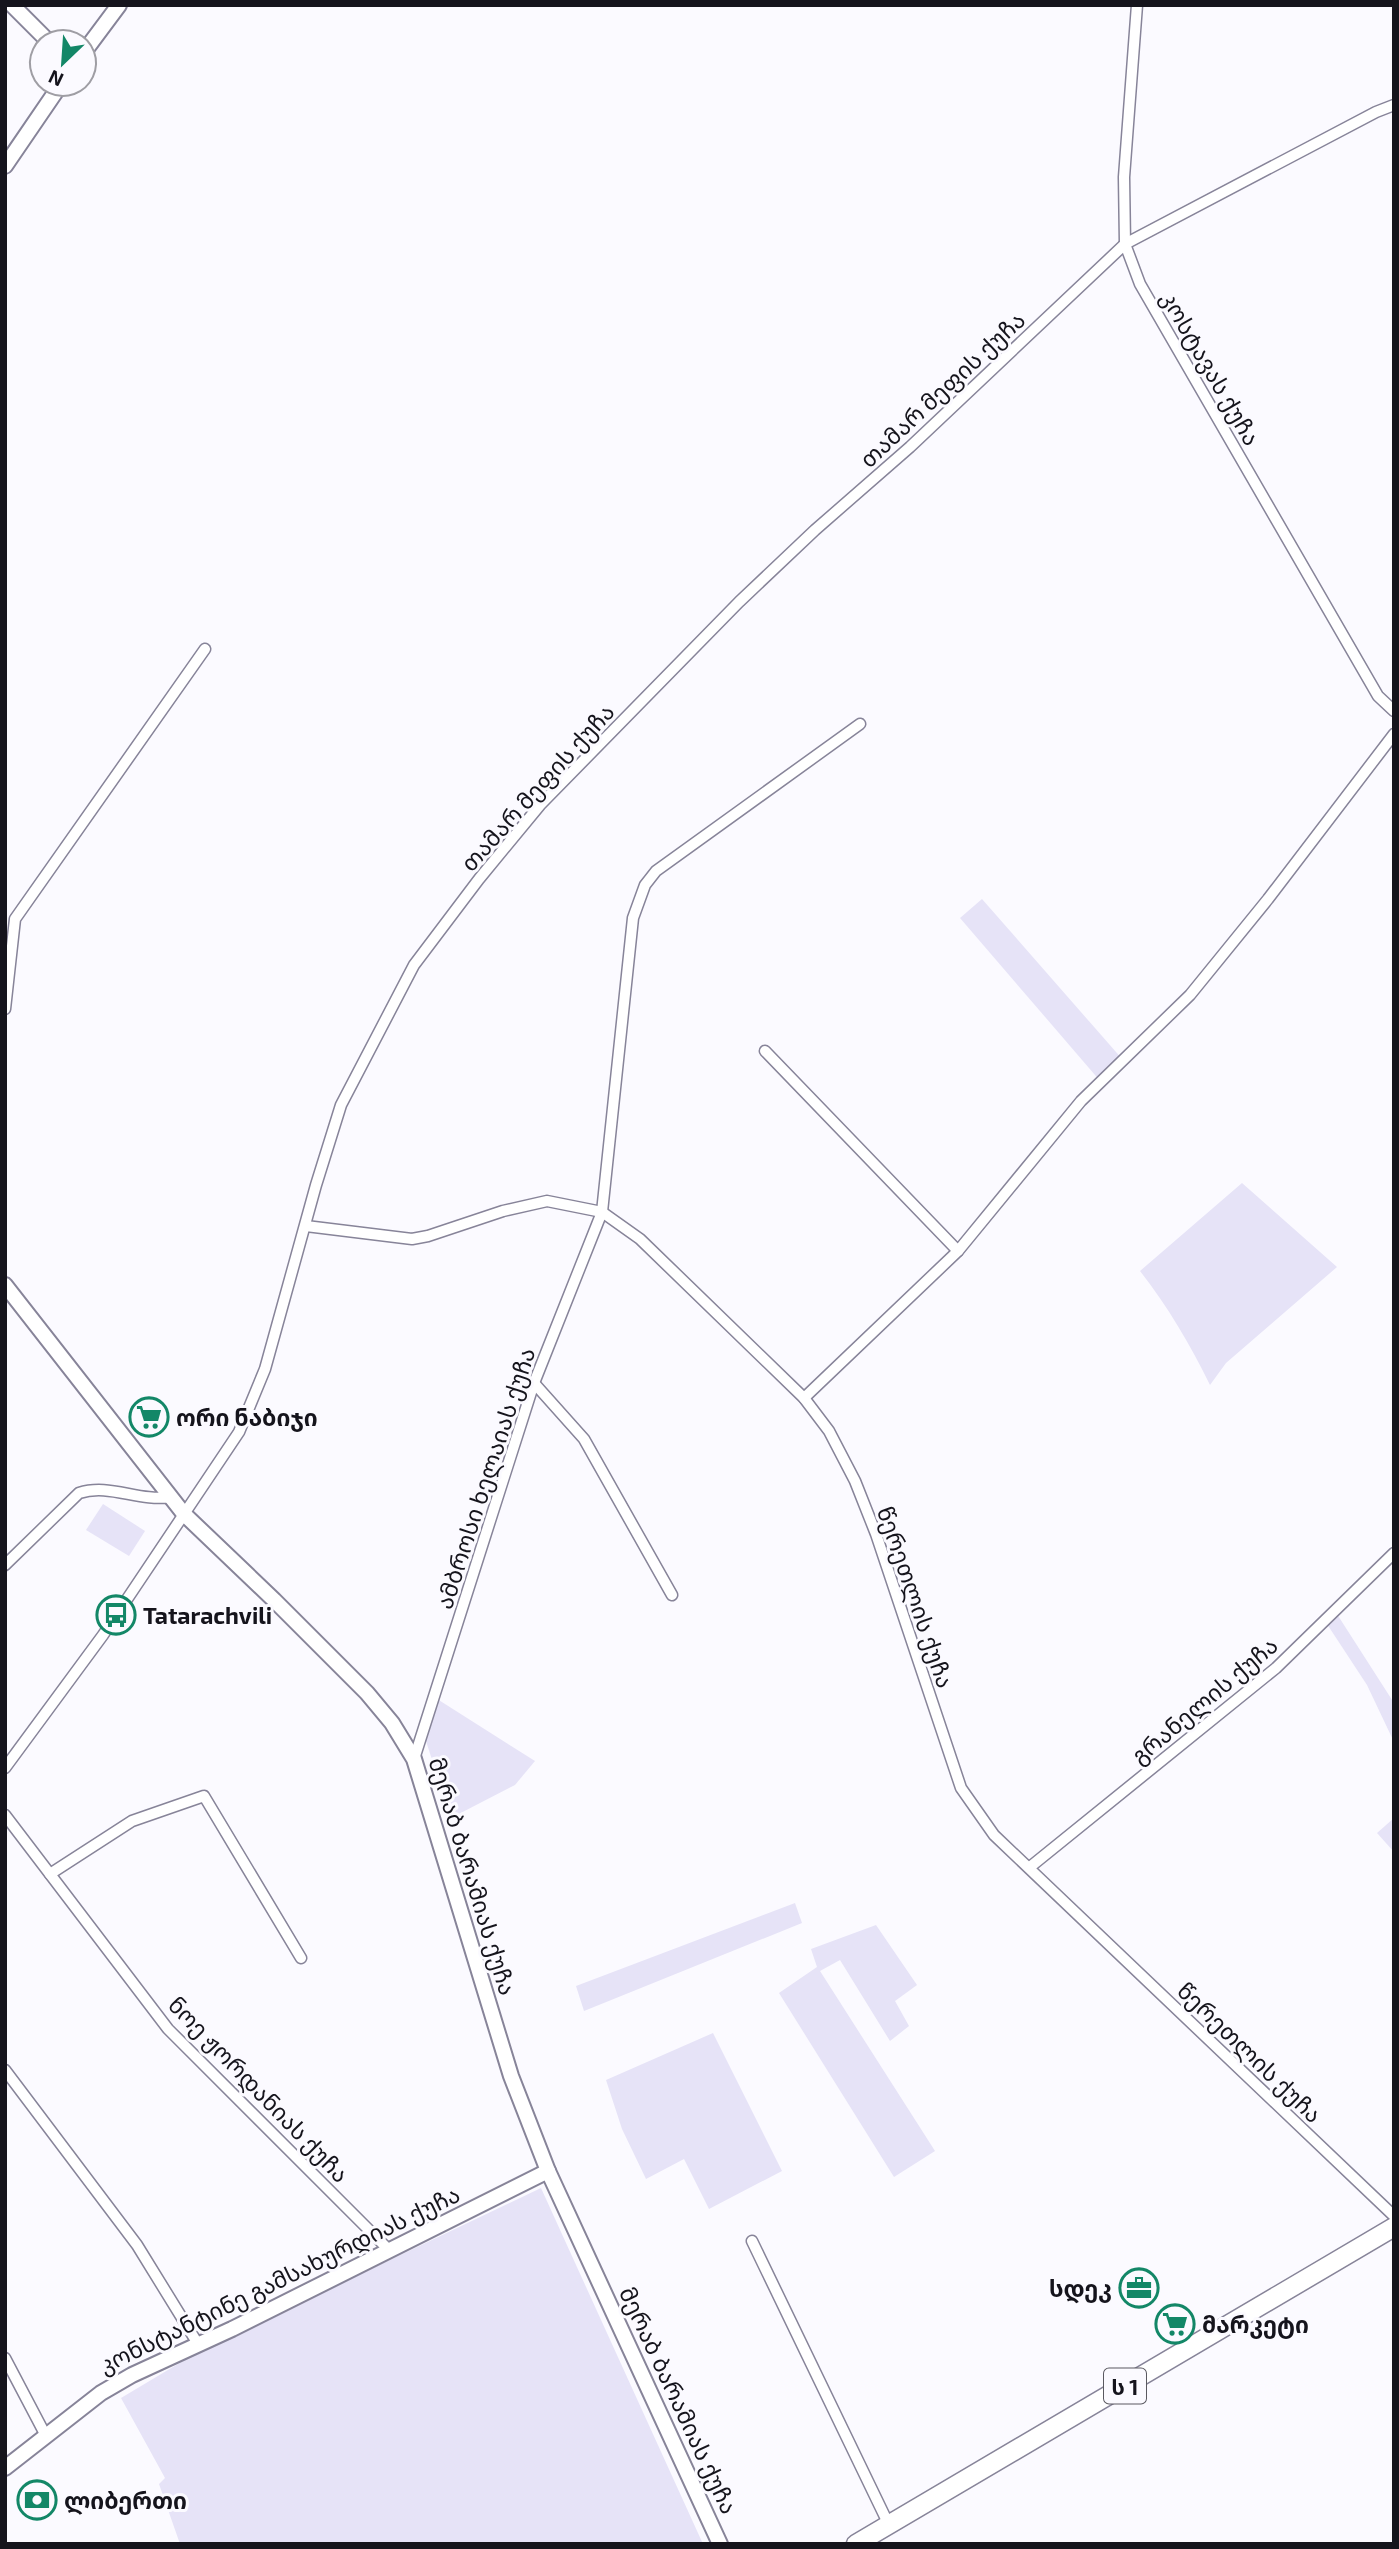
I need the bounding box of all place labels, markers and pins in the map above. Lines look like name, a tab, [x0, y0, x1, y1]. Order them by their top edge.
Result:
supermarket icon: ორი ნაბიჯი	[128, 1396, 170, 1438]
place label: ორი ნაბიჯი	[176, 1403, 318, 1432]
bus stop icon: Tatarachvili	[95, 1594, 137, 1636]
place label: Tatarachvili	[143, 1601, 272, 1629]
office icon: სდეკ	[1118, 2267, 1160, 2309]
place label: სდეკ	[1049, 2274, 1112, 2304]
supermarket icon: მარკეტი	[1154, 2303, 1196, 2345]
place label: მარკეტი	[1202, 2310, 1309, 2339]
bank icon: ლიბერთი	[16, 2479, 58, 2521]
place label: ლიბერთი	[64, 2486, 187, 2515]

